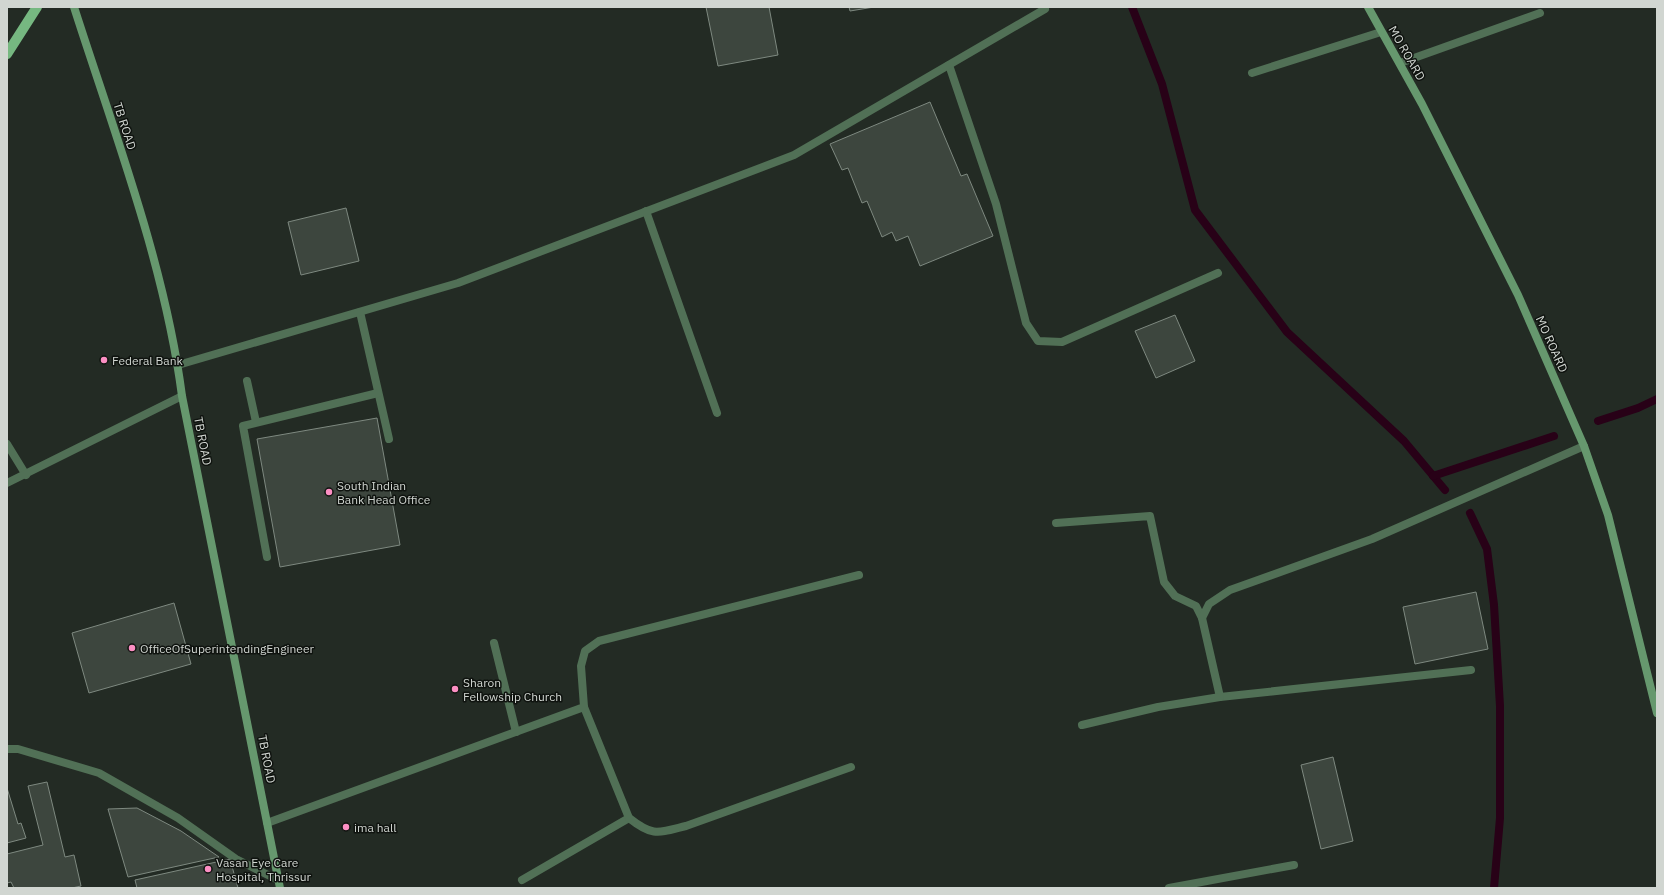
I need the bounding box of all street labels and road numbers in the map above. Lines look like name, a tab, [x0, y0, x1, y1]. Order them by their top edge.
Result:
street label: MO ROARD	[1385, 23, 1429, 83]
street label: TB ROAD	[110, 100, 140, 152]
street label: MO ROARD	[1533, 313, 1571, 375]
street label: TB ROAD	[191, 415, 215, 467]
street label: TB ROAD	[255, 733, 279, 785]

